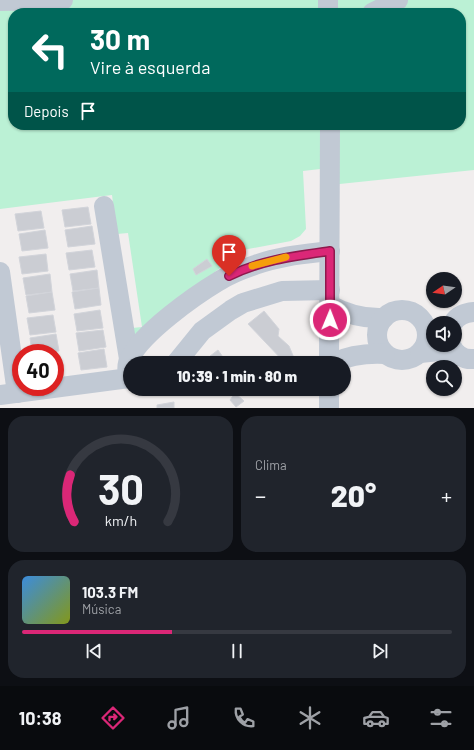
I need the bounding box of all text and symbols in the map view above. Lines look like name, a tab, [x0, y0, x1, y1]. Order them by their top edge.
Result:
text: 30 m	[90, 22, 150, 56]
icon: left	[24, 24, 76, 76]
text: Vire à esquerda	[90, 56, 210, 78]
icon: arrive	[77, 100, 99, 122]
text: Depois	[24, 102, 69, 120]
pin	[212, 235, 246, 276]
icon: arrive	[218, 241, 240, 263]
north arrow	[426, 272, 462, 308]
map controls	[426, 272, 462, 396]
position arrow	[309, 299, 351, 341]
button: sound	[426, 316, 462, 352]
speed limit sign: 40	[12, 344, 64, 396]
button: search	[426, 360, 462, 396]
text: 10:39 · 1 min · 80 m	[177, 367, 297, 385]
text: Clima	[255, 457, 287, 473]
text: 30	[97, 463, 144, 513]
text: 20°	[331, 477, 376, 513]
text: −	[255, 482, 266, 508]
text: +	[441, 482, 452, 508]
text: km/h	[104, 512, 137, 529]
text: 103.3 FM	[82, 583, 138, 601]
text: Música	[82, 601, 121, 617]
icon: previous	[83, 640, 105, 662]
icon: pause	[226, 640, 248, 662]
icon: next	[369, 640, 391, 662]
icon: directions	[99, 704, 127, 732]
icon: music	[165, 704, 193, 732]
icon: phone	[230, 704, 258, 732]
icon: climate	[296, 704, 324, 732]
icon: car	[362, 704, 390, 732]
icon: filters	[427, 704, 455, 732]
text: 10:38	[19, 707, 61, 729]

